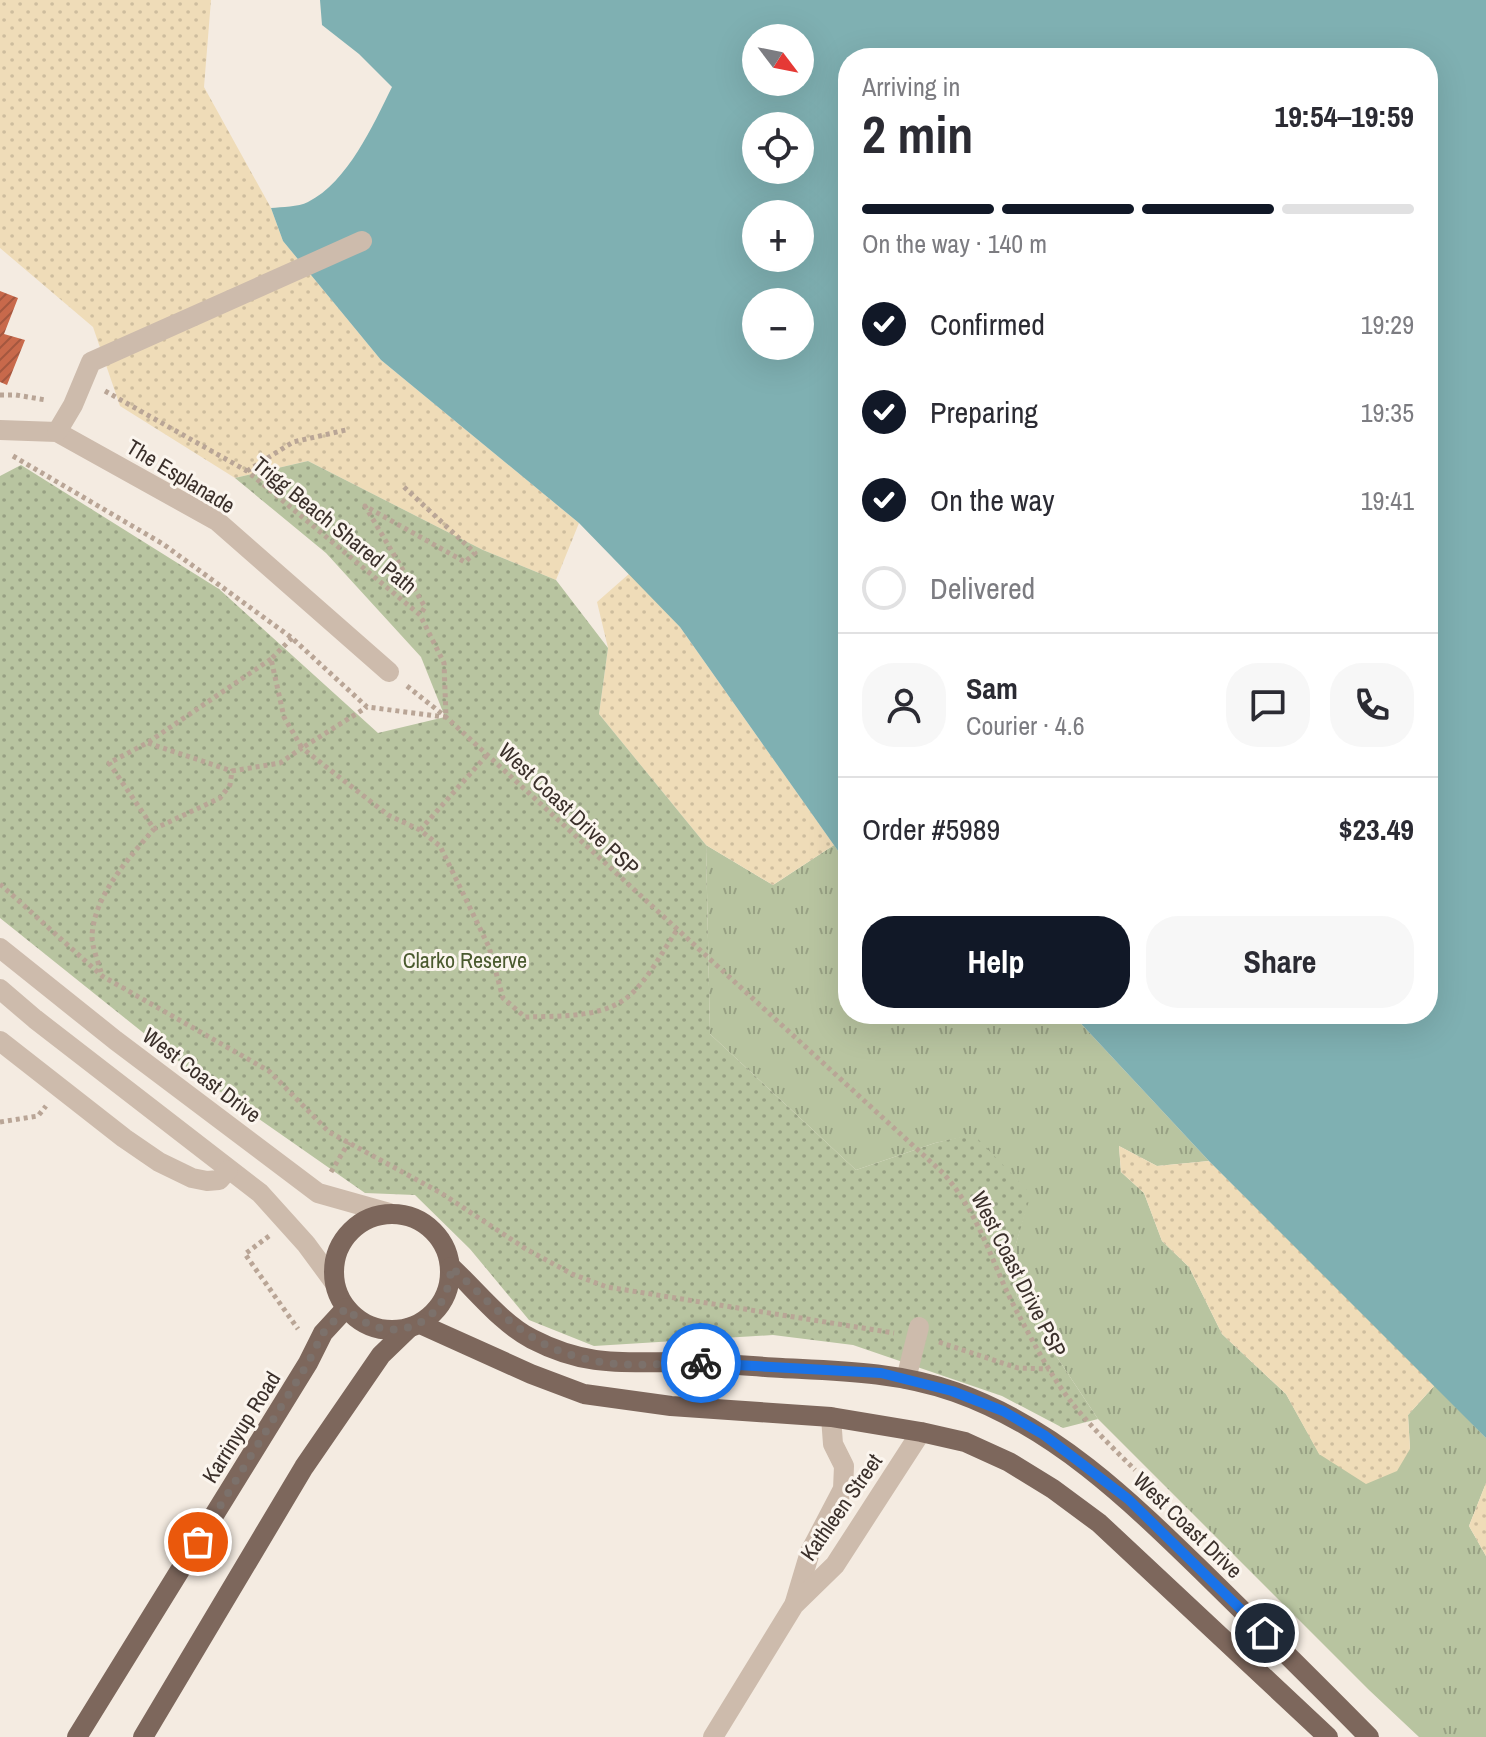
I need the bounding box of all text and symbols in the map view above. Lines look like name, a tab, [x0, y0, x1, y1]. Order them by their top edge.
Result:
north arrow	[742, 24, 814, 96]
map controls	[742, 24, 814, 360]
text: Arriving in	[862, 69, 960, 104]
text: 19:54–19:59	[1275, 96, 1414, 136]
text: 2 min	[862, 99, 973, 169]
button: locate	[742, 112, 814, 184]
button: +	[742, 200, 814, 272]
text: On the way · 140 m	[862, 226, 1047, 261]
button: −	[742, 288, 814, 360]
icon: check	[862, 302, 906, 346]
text: Confirmed	[930, 304, 1045, 344]
text: 19:29	[1361, 307, 1414, 342]
icon: check	[862, 390, 906, 434]
text: Preparing	[930, 392, 1038, 432]
text: 19:35	[1361, 395, 1414, 430]
street label: The Esplanade	[121, 432, 241, 520]
street label: Trigg Beach Shared Path	[247, 449, 423, 601]
icon: check	[862, 478, 906, 522]
text: On the way	[930, 480, 1054, 520]
text: 19:41	[1361, 483, 1414, 518]
text: Delivered	[930, 568, 1035, 608]
button: person	[862, 663, 946, 747]
button: chat	[1226, 663, 1310, 747]
button: phone	[1330, 663, 1414, 747]
text: Sam	[966, 668, 1018, 708]
text: Courier · 4.6	[966, 708, 1085, 743]
street label: West Coast Drive PSP	[492, 736, 646, 882]
text: Order #5989	[862, 809, 1000, 849]
text: $23.49	[1339, 809, 1414, 849]
button: Help	[862, 916, 1130, 1008]
button: Share	[1146, 916, 1414, 1008]
park label: Clarko Reserve	[403, 945, 527, 975]
street label: West Coast Drive	[137, 1021, 267, 1129]
street label: West Coast Drive PSP	[964, 1186, 1074, 1362]
courier	[661, 1323, 741, 1403]
icon: bike	[679, 1341, 723, 1385]
street label: Karrinyup Road	[195, 1365, 287, 1489]
street label: Kathleen Street	[793, 1447, 889, 1567]
street label: West Coast Drive	[1127, 1465, 1249, 1585]
pin	[164, 1508, 232, 1576]
icon: bag	[176, 1520, 220, 1564]
pin	[1231, 1599, 1299, 1667]
icon: home	[1243, 1611, 1287, 1655]

